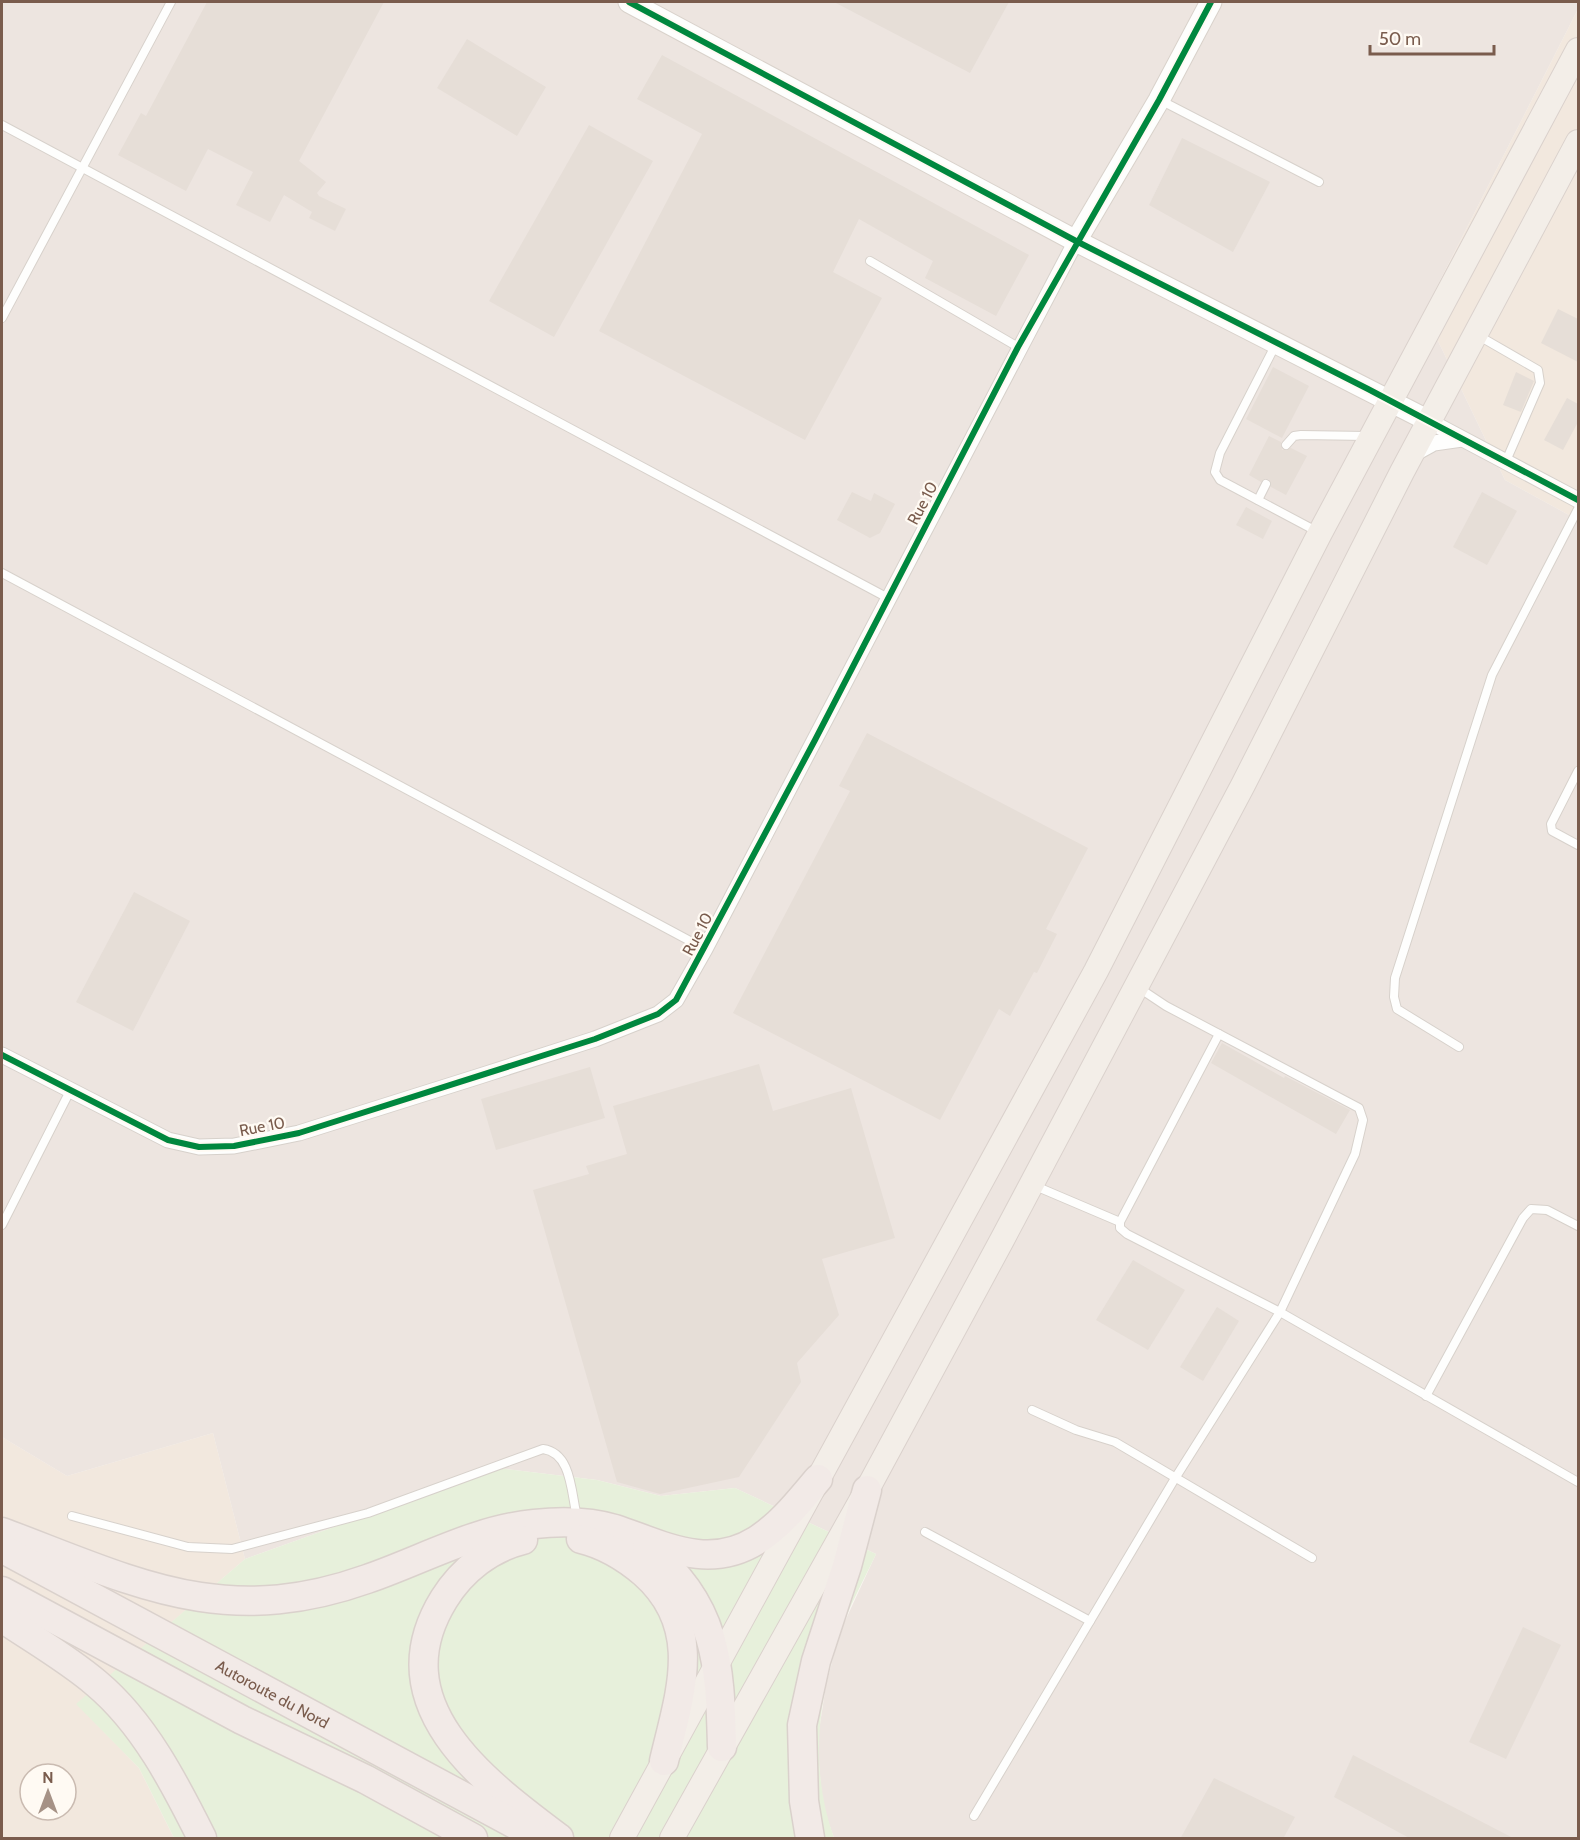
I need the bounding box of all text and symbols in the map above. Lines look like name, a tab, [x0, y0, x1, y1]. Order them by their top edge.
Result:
scale bar	[1370, 18, 1494, 56]
text: 50 m	[1379, 28, 1421, 50]
street label: Rue 10	[903, 478, 942, 528]
street label: Rue 10	[678, 909, 717, 959]
street label: Rue 10	[238, 1113, 286, 1140]
street label: Autoroute du Nord	[212, 1656, 332, 1733]
north arrow	[18, 1762, 78, 1822]
text: N	[42, 1768, 54, 1787]

